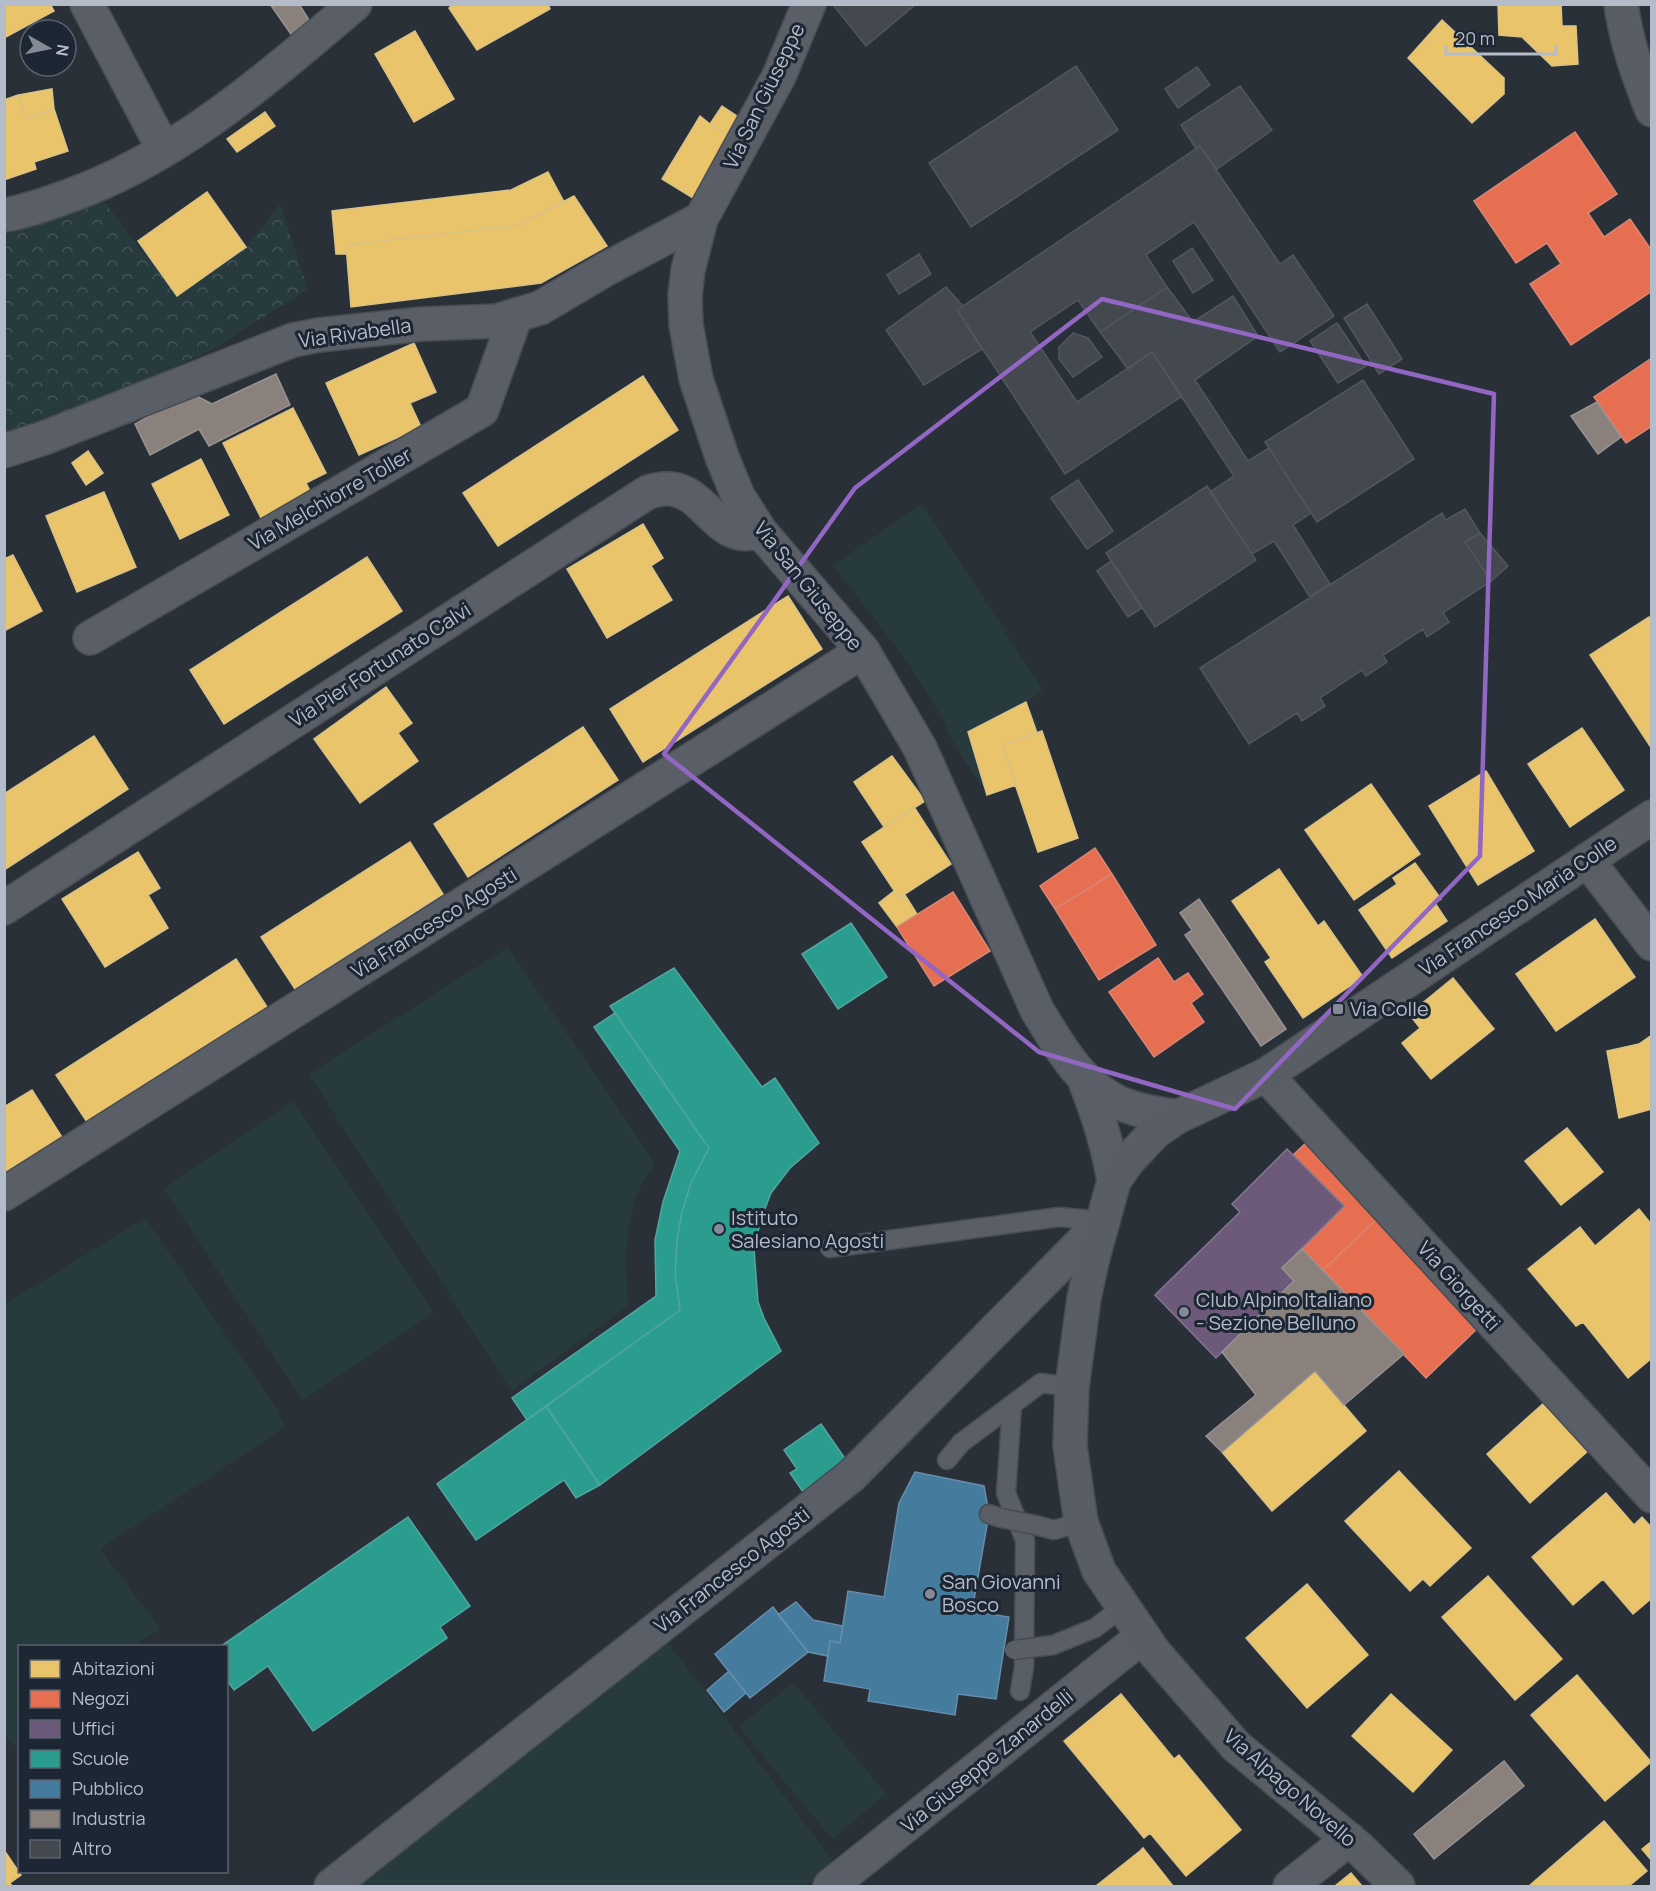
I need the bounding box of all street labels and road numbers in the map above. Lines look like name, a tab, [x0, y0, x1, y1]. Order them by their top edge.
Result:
street label: Via San Giuseppe	[717, 19, 810, 173]
street label: Via Rivabella	[297, 311, 413, 354]
street label: Via Melchiorre Toller	[243, 441, 416, 556]
street label: Via San Giuseppe	[748, 516, 869, 656]
street label: Via Pier Fortunato Calvi	[284, 596, 476, 733]
street label: Via Francesco Maria Colle	[1414, 829, 1622, 982]
street label: Via Francesco Agosti	[346, 861, 522, 984]
street label: Via Giorgetti	[1412, 1235, 1507, 1336]
street label: Via Francesco Agosti	[648, 1500, 815, 1639]
street label: Via Giuseppe Zanardelli	[895, 1683, 1078, 1839]
street label: Via Alpago Novello	[1218, 1723, 1362, 1853]

